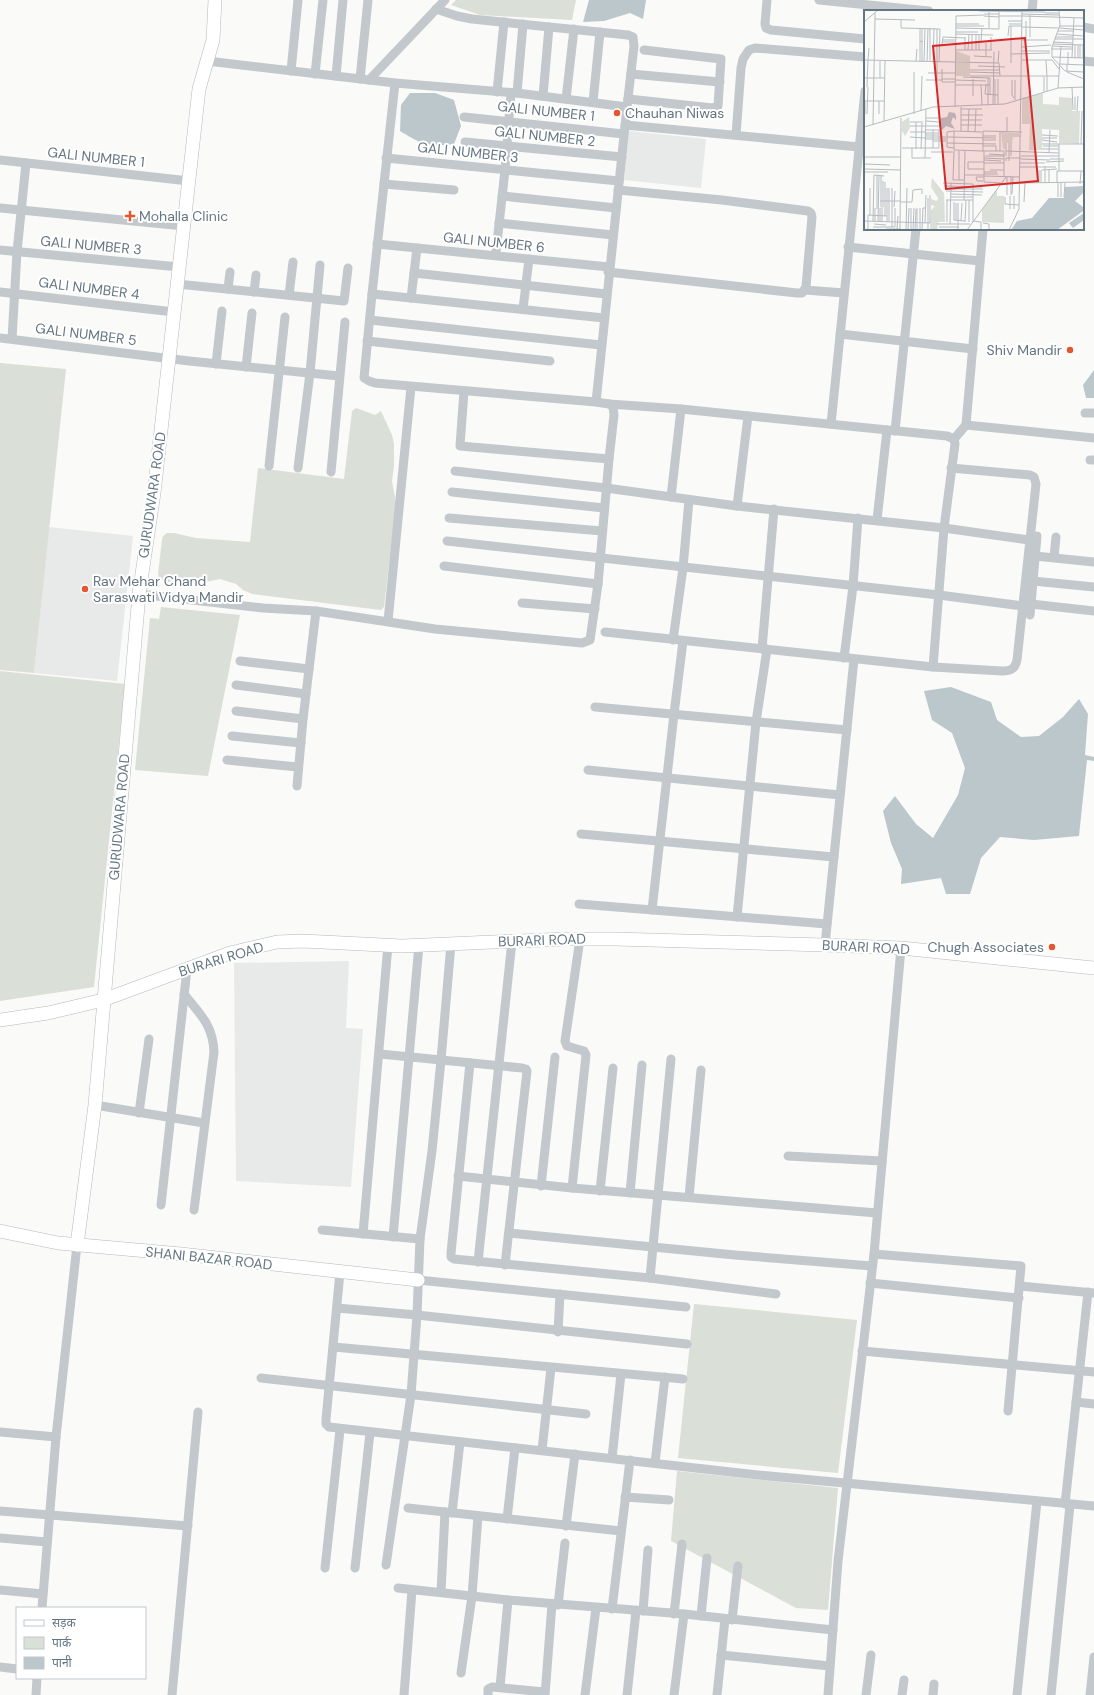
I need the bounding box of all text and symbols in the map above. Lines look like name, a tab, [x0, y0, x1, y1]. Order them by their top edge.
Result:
inset map	[864, 10, 1084, 230]
street label: GALI NUMBER 1	[496, 97, 596, 125]
place label: Chauhan Niwas	[625, 104, 724, 122]
marker: Chauhan Niwas	[612, 108, 622, 118]
street label: GALI NUMBER 2	[494, 122, 596, 150]
street label: GALI NUMBER 3	[417, 138, 519, 166]
street label: GALI NUMBER 1	[46, 143, 146, 171]
place label: Mohalla Clinic	[139, 207, 228, 225]
marker: Mohalla Clinic	[124, 210, 136, 222]
street label: GALI NUMBER 6	[442, 228, 546, 256]
street label: GALI NUMBER 3	[40, 232, 142, 258]
street label: GALI NUMBER 4	[37, 273, 141, 303]
street label: GALI NUMBER 5	[34, 319, 138, 349]
place label: Shiv Mandir	[987, 341, 1062, 359]
marker: Shiv Mandir	[1065, 345, 1075, 355]
street label: GURUDWARA ROAD	[134, 431, 170, 559]
place label: Rav Mehar Chand Saraswati Vidya Mandir	[93, 572, 244, 606]
marker: Rav Mehar Chand Saraswati Vidya Mandir	[80, 584, 90, 594]
street label: GURUDWARA ROAD	[104, 753, 134, 881]
street label: BURARI ROAD	[498, 929, 586, 951]
street label: BURARI ROAD	[822, 936, 910, 958]
street label: BURARI ROAD	[176, 938, 266, 980]
place label: Chugh Associates	[928, 938, 1044, 956]
marker: Chugh Associates	[1047, 942, 1057, 952]
street label: SHANI BAZAR ROAD	[145, 1242, 273, 1274]
legend	[16, 1607, 146, 1679]
text: सड़क	[52, 1615, 77, 1631]
text: पार्क	[52, 1635, 72, 1651]
text: पानी	[52, 1655, 73, 1671]

